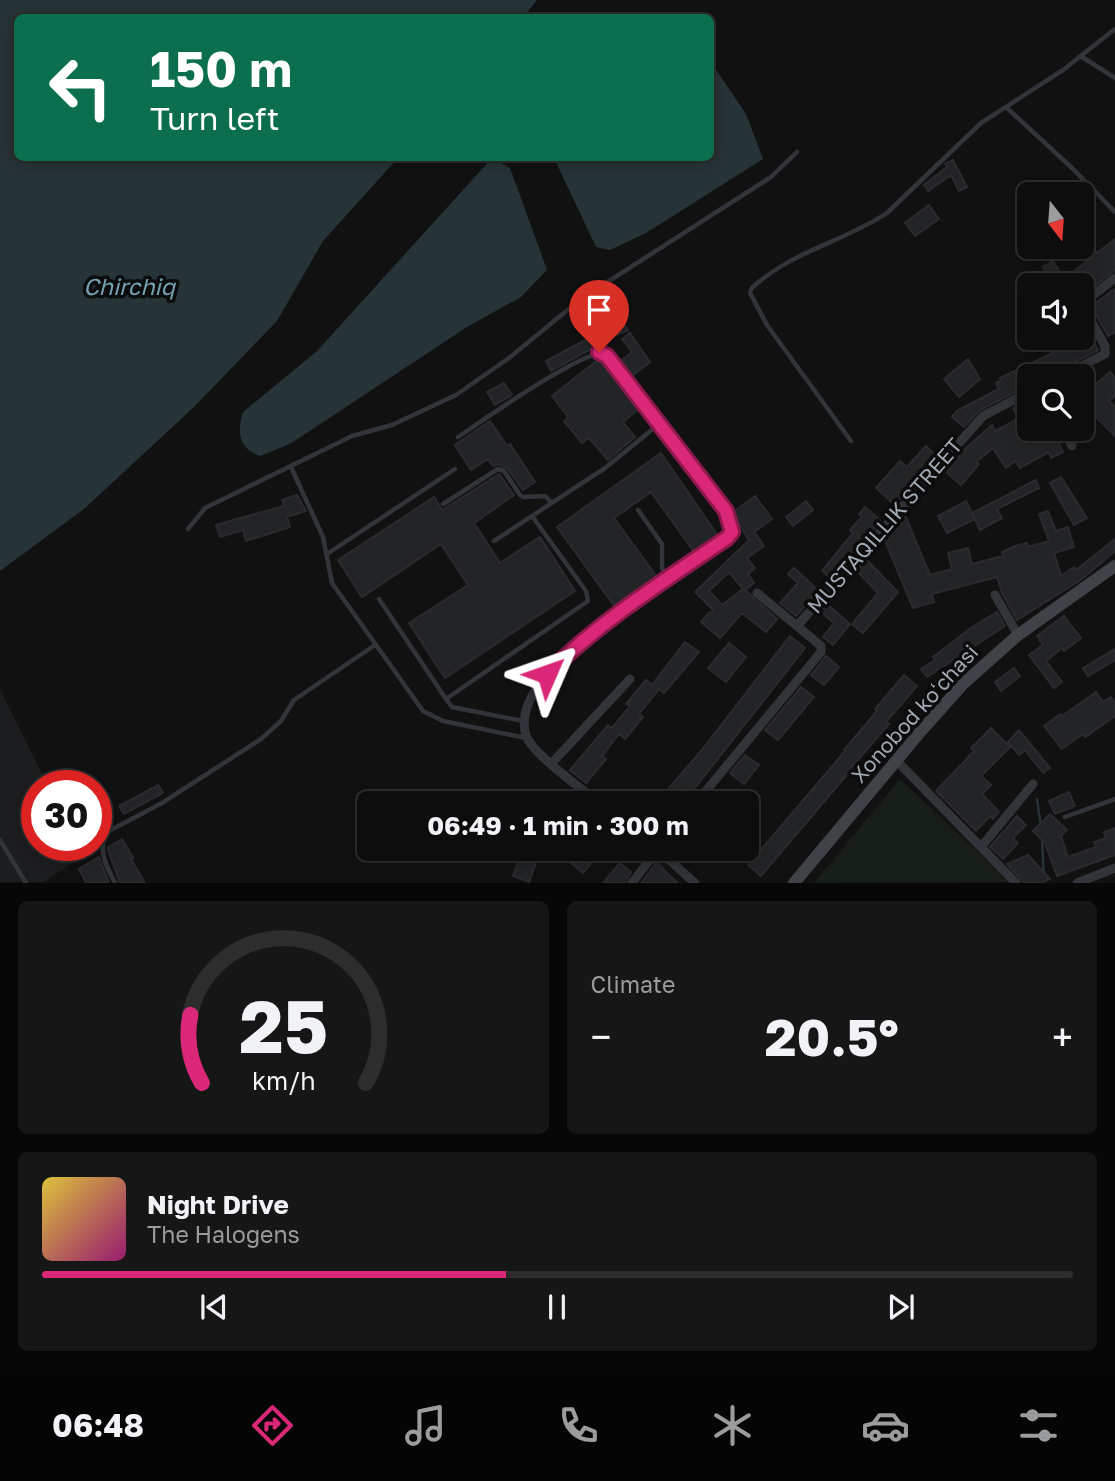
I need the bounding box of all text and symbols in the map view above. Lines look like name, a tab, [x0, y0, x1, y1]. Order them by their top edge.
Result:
text: 150 m	[150, 39, 292, 98]
icon: left	[35, 42, 126, 133]
text: Turn left	[150, 99, 279, 137]
north arrow	[1017, 182, 1094, 259]
map controls	[1017, 182, 1094, 441]
water label: Chirchiq	[83, 272, 177, 300]
button: sound	[1017, 273, 1094, 350]
pin	[569, 280, 629, 352]
icon: arrive	[580, 291, 618, 329]
button: search	[1017, 364, 1094, 441]
street label: MUSTAQILLIK STREET	[801, 433, 967, 618]
position arrow	[510, 637, 584, 711]
street label: Xonobod koʻchasi	[845, 639, 983, 788]
speed limit sign: 30	[21, 770, 112, 861]
text: 06:49 · 1 min · 300 m	[427, 810, 689, 841]
text: Climate	[591, 970, 675, 998]
text: 25	[239, 983, 328, 1070]
text: 20.5°	[765, 1005, 899, 1067]
text: −	[591, 1014, 611, 1059]
text: +	[1052, 1014, 1073, 1059]
text: km/h	[251, 1065, 315, 1096]
text: Night Drive	[147, 1189, 289, 1220]
text: The Halogens	[147, 1220, 300, 1248]
icon: previous	[195, 1288, 233, 1326]
icon: pause	[538, 1288, 576, 1326]
icon: next	[882, 1288, 920, 1326]
icon: directions	[248, 1401, 297, 1450]
icon: music	[401, 1401, 450, 1450]
icon: phone	[554, 1401, 603, 1450]
icon: climate	[708, 1401, 757, 1450]
icon: car	[861, 1401, 910, 1450]
icon: filters	[1014, 1401, 1063, 1450]
text: 06:48	[52, 1406, 144, 1444]

